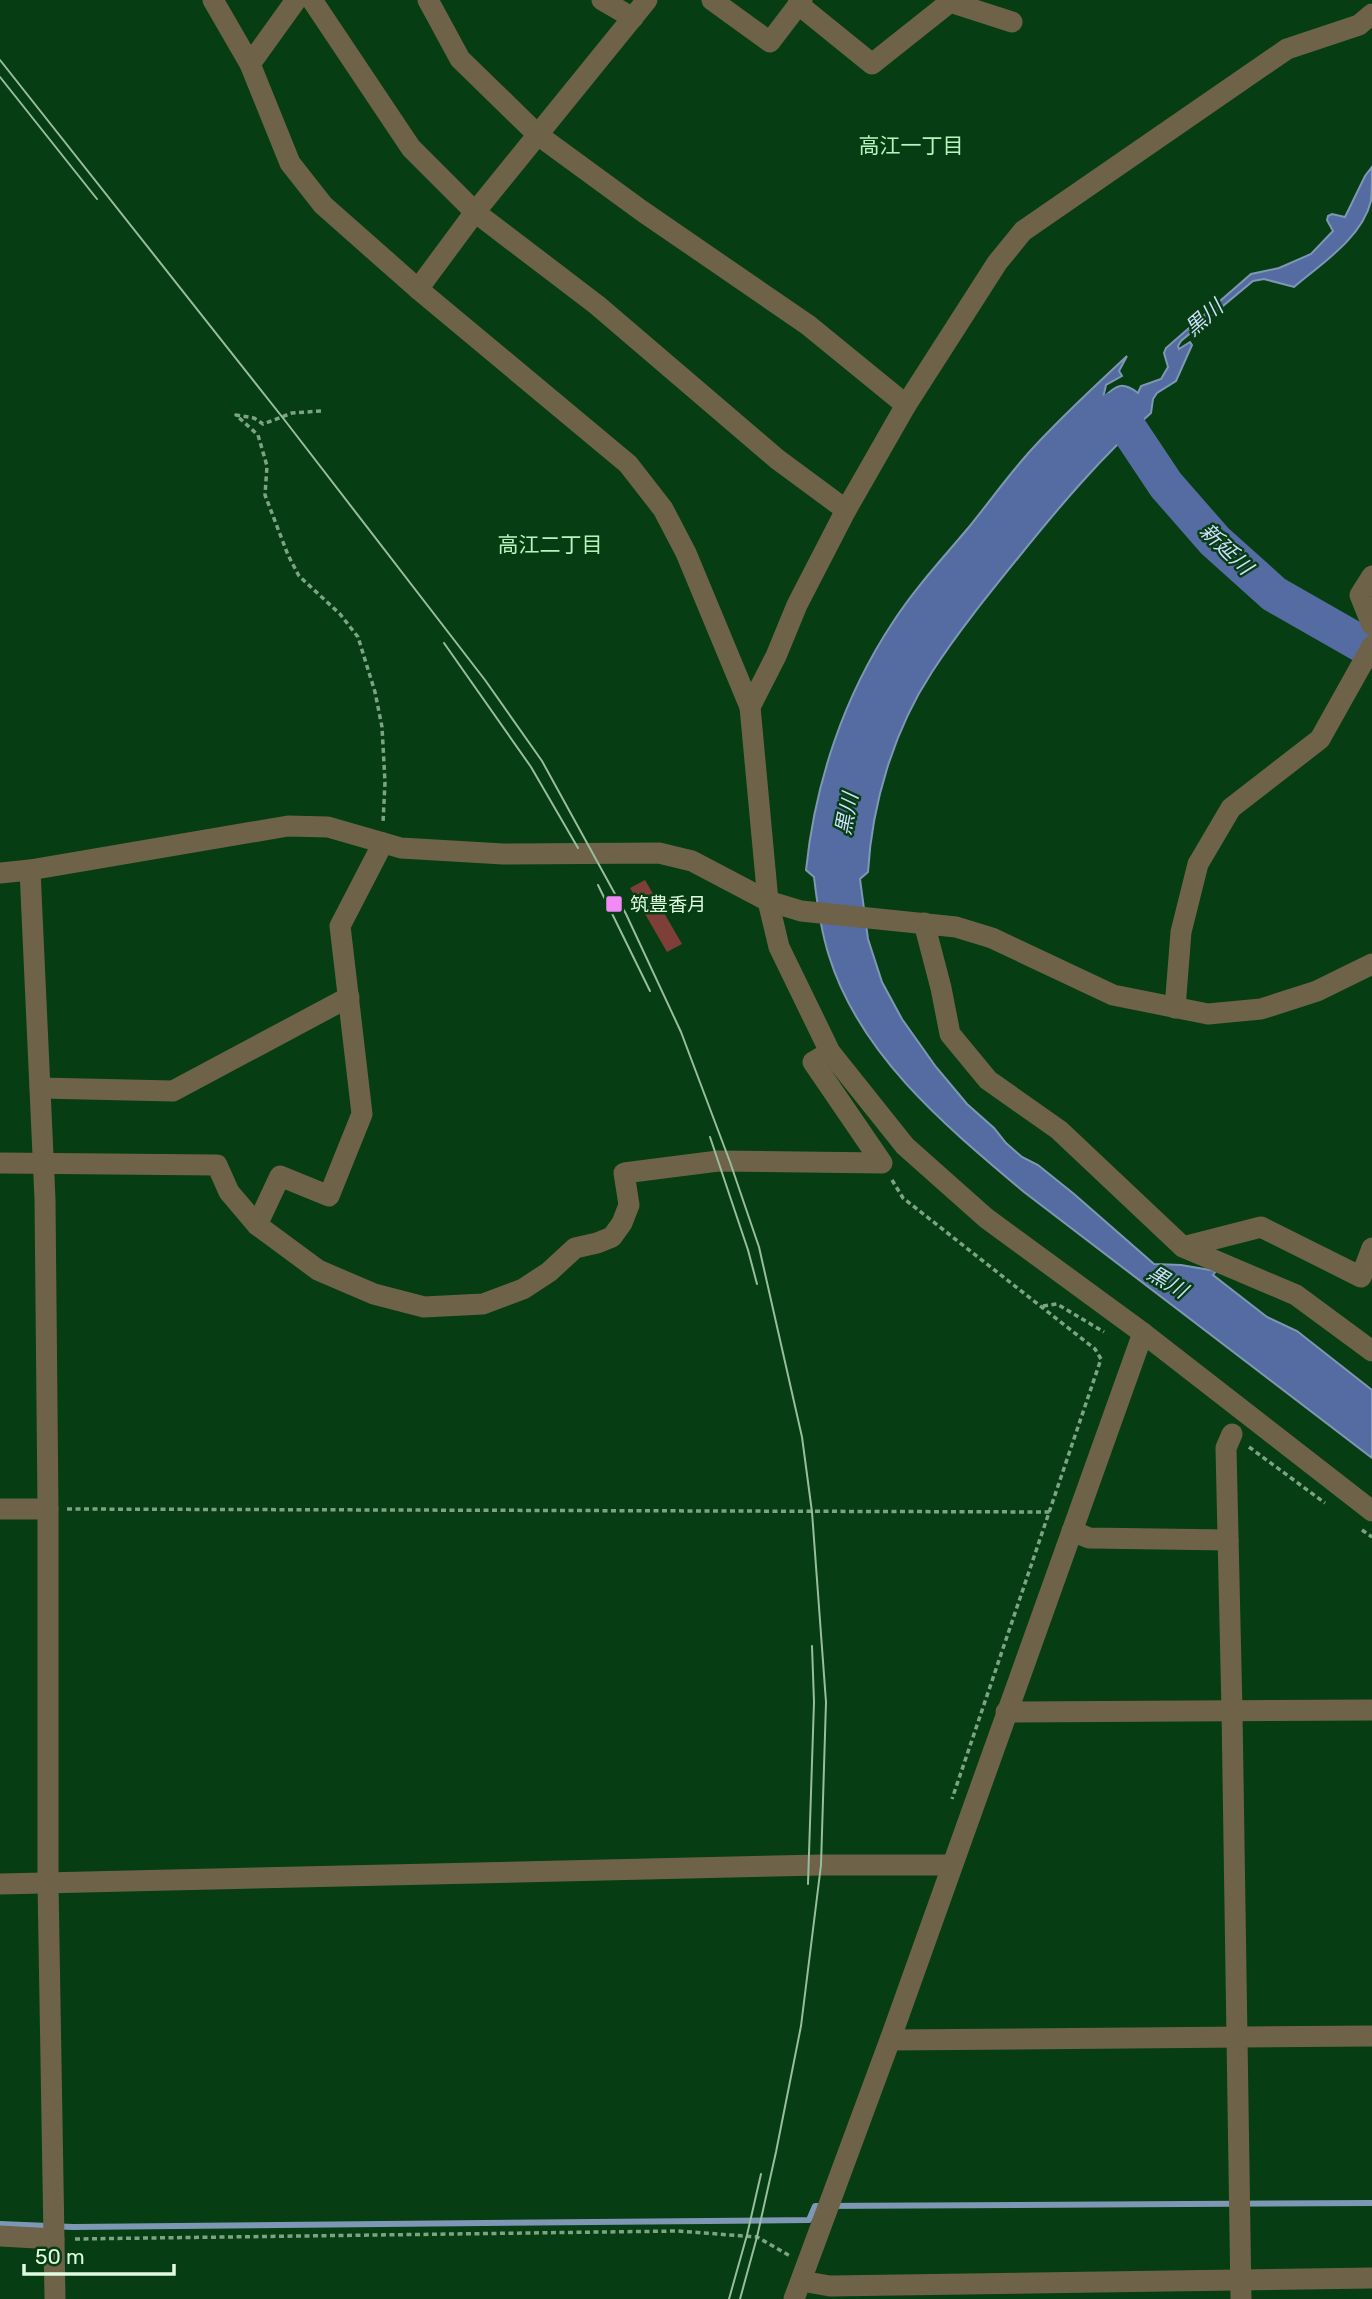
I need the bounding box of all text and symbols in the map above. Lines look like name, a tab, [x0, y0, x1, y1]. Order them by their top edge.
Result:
district label: 高江一丁目	[859, 133, 964, 158]
water label: 黒川	[1180, 293, 1229, 341]
water label: 新延川	[1195, 518, 1259, 581]
district label: 高江二丁目	[498, 532, 603, 557]
water label: 黒川	[830, 789, 863, 837]
place label: 筑豊香月	[630, 893, 706, 916]
marker: 筑豊香月	[604, 894, 624, 914]
water label: 黒川	[1143, 1260, 1193, 1304]
scale bar	[24, 2232, 175, 2276]
text: 50 m	[35, 2244, 85, 2269]

